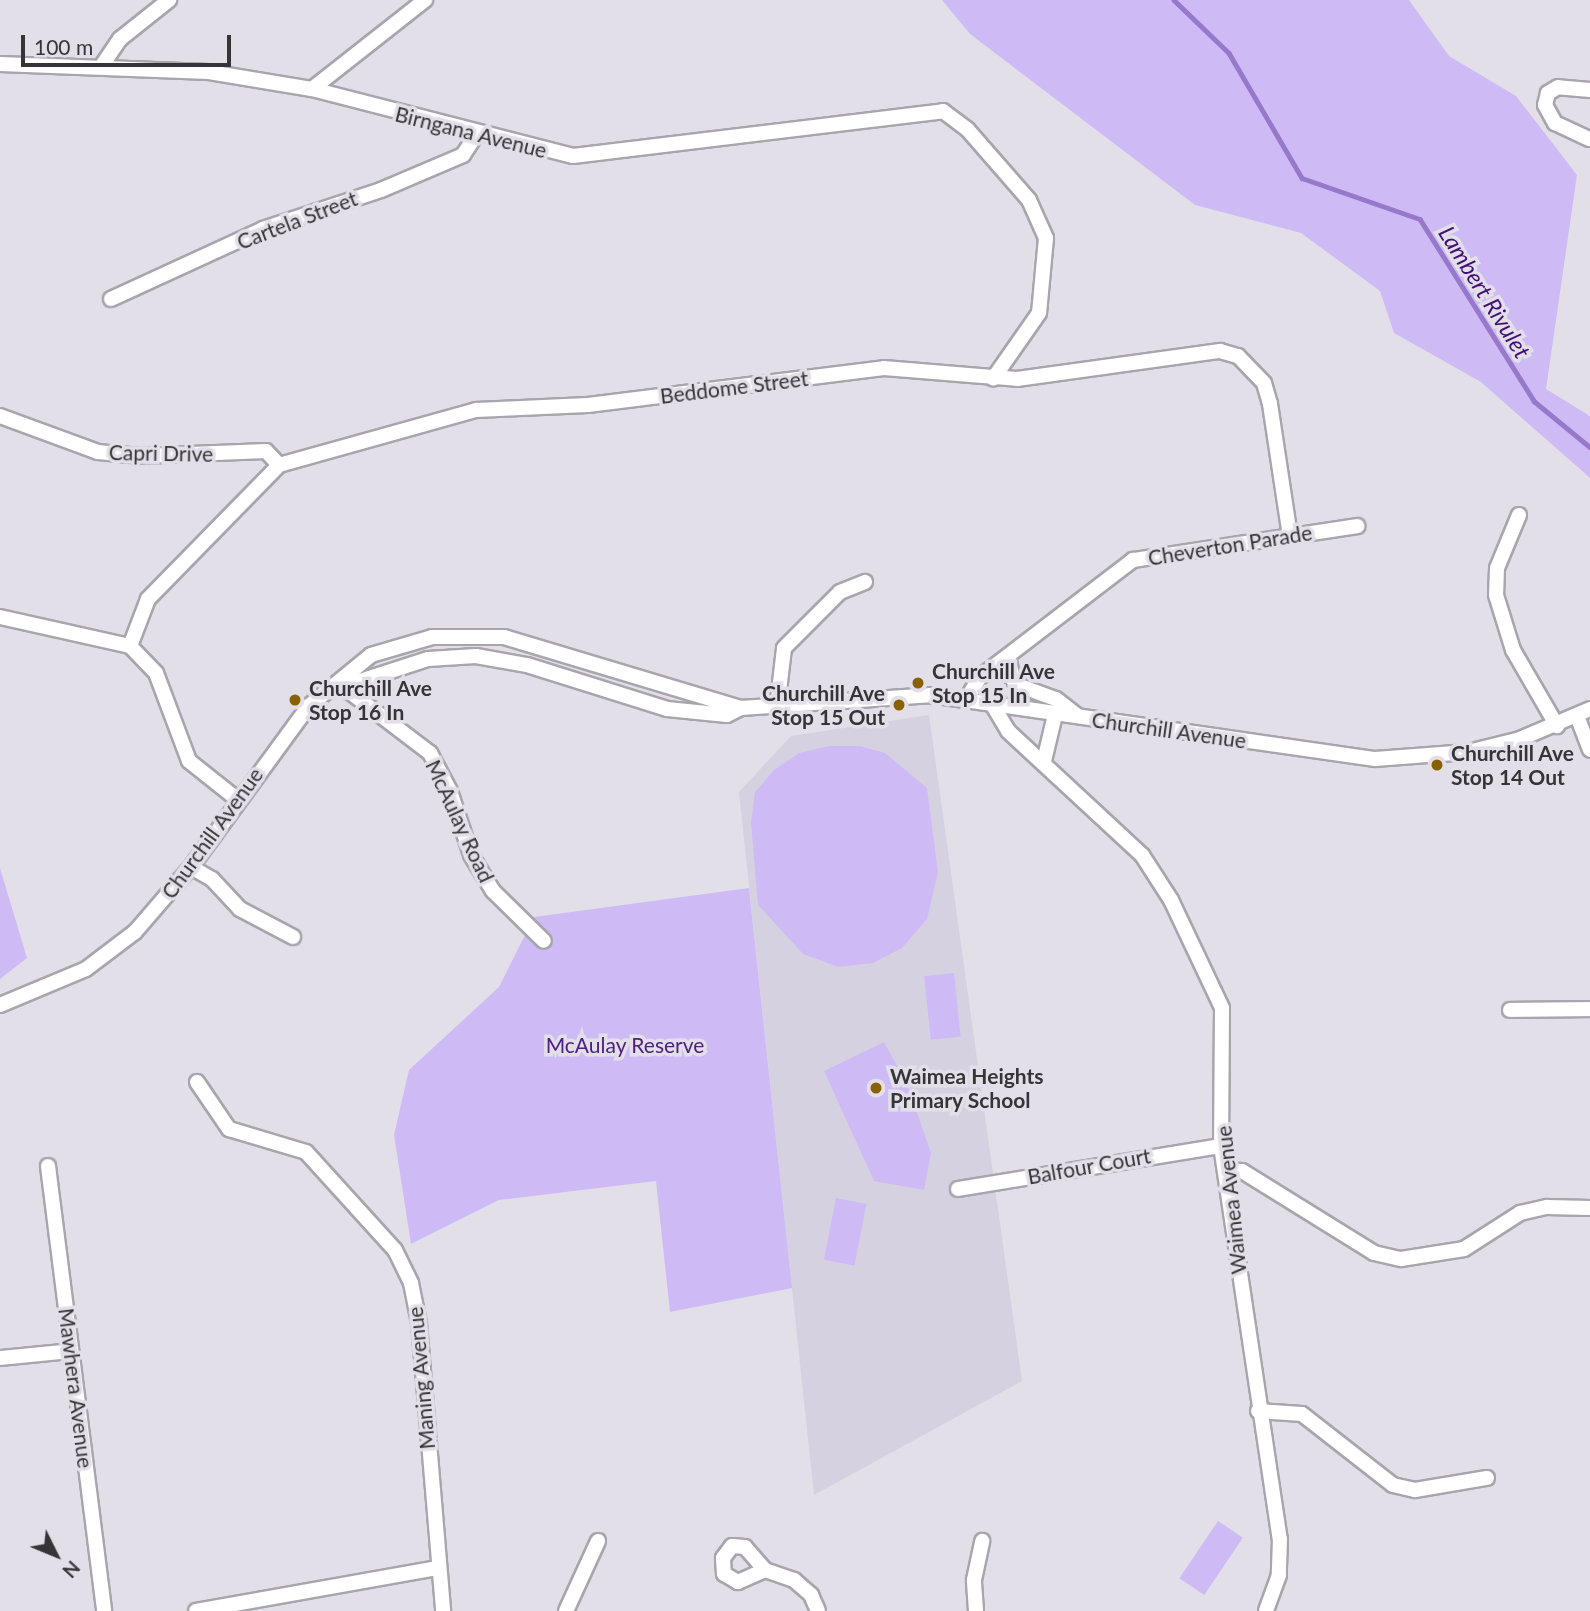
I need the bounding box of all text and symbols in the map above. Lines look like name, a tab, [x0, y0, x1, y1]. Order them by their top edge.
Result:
scale bar	[24, 21, 234, 65]
text: 100 m	[34, 34, 93, 59]
street label: Birngana Avenue	[392, 101, 550, 163]
street label: Cartela Street	[233, 186, 361, 254]
water label: Lambert Rivulet	[1433, 221, 1537, 363]
street label: Beddome Street	[659, 365, 809, 409]
street label: Capri Drive	[109, 439, 213, 467]
street label: Cheverton Parade	[1146, 520, 1314, 570]
place label: Churchill Ave Stop 15 In	[932, 658, 1056, 708]
place label: Churchill Ave Stop 16 In	[309, 675, 433, 725]
marker: Churchill Ave Stop 15 In	[910, 675, 926, 691]
place label: Churchill Ave Stop 15 Out	[761, 680, 885, 730]
marker: Churchill Ave Stop 16 In	[287, 692, 303, 708]
marker: Churchill Ave Stop 15 Out	[891, 697, 907, 713]
street label: Churchill Avenue	[1090, 707, 1248, 753]
place label: Churchill Ave Stop 14 Out	[1451, 740, 1575, 790]
street label: McAulay Road	[421, 756, 499, 886]
marker: Churchill Ave Stop 14 Out	[1429, 757, 1445, 773]
street label: Churchill Avenue	[156, 762, 268, 904]
park label: McAulay Reserve	[545, 1032, 705, 1058]
place label: Waimea Heights Primary School	[890, 1063, 1044, 1113]
marker: Waimea Heights Primary School	[868, 1080, 884, 1096]
street label: Waimea Avenue	[1211, 1124, 1251, 1276]
street label: Balfour Court	[1025, 1143, 1153, 1189]
street label: Maning Avenue	[402, 1305, 440, 1451]
street label: Mawhera Avenue	[54, 1306, 98, 1470]
north arrow	[21, 1520, 91, 1590]
text: N	[58, 1556, 85, 1583]

